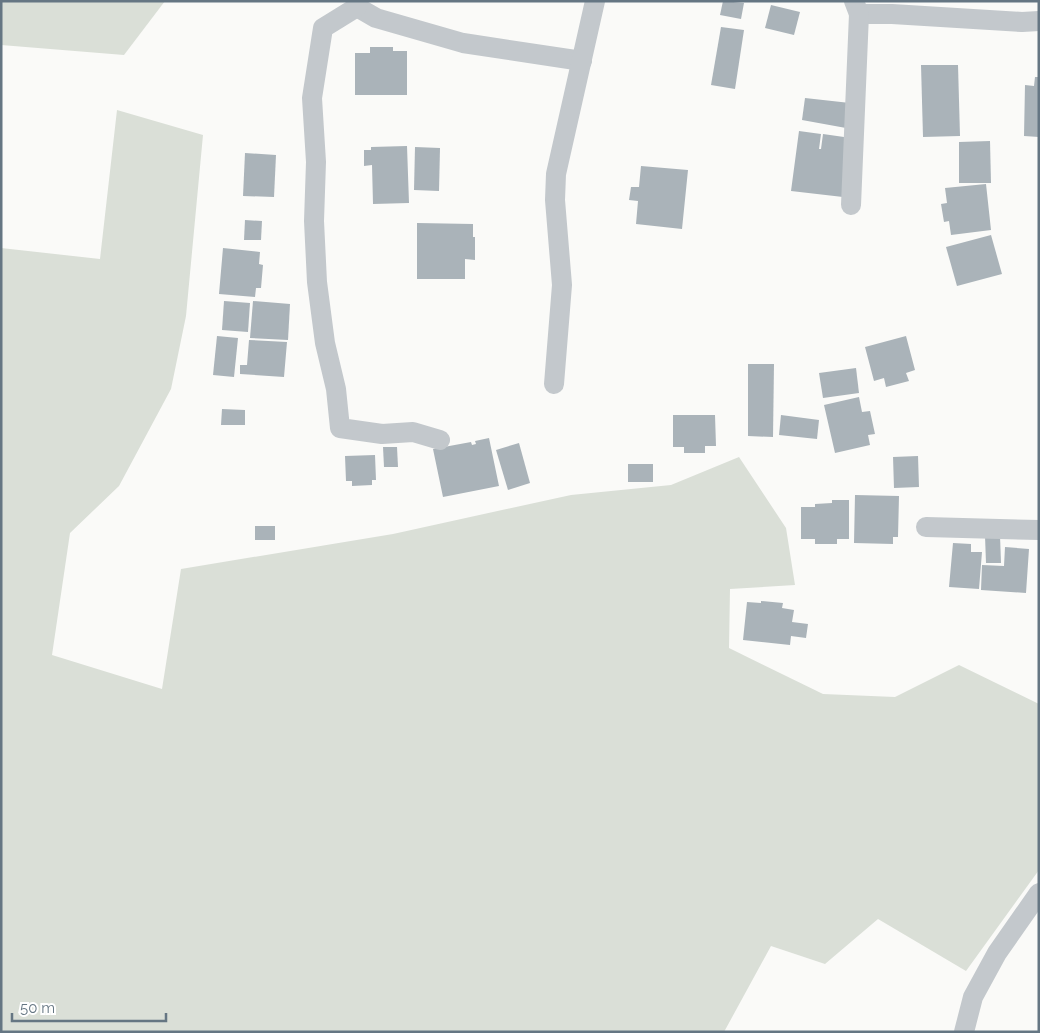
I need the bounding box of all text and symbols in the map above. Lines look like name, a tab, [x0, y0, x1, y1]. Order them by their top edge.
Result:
scale bar	[12, 990, 166, 1022]
text: 50 m	[20, 999, 55, 1017]

